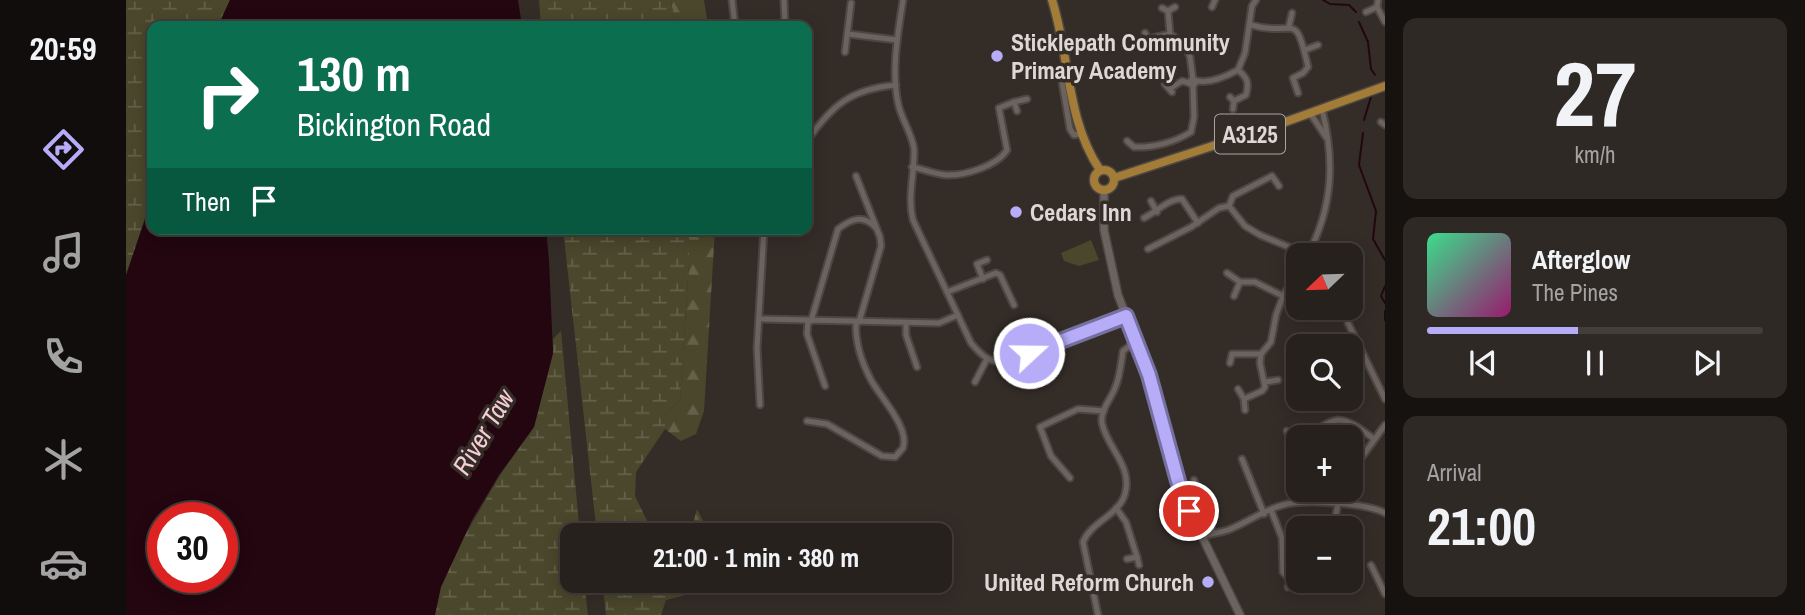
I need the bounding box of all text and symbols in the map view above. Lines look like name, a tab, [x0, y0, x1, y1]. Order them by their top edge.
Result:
place label: Sticklepath Community Primary Academy	[1011, 26, 1230, 86]
text: 20:59	[29, 27, 97, 70]
text: 27	[1554, 32, 1637, 154]
text: 130 m	[297, 40, 411, 106]
marker: Sticklepath Community Primary Academy	[989, 48, 1005, 64]
icon: right	[182, 49, 273, 140]
text: Bickington Road	[297, 103, 491, 146]
road number: A3125	[1215, 114, 1285, 154]
icon: directions	[39, 125, 88, 174]
text: km/h	[1575, 139, 1615, 170]
icon: arrive	[245, 182, 283, 220]
text: Then	[182, 184, 231, 219]
place label: Cedars Inn	[1030, 196, 1132, 228]
marker: Cedars Inn	[1008, 204, 1024, 220]
icon: music	[39, 228, 88, 277]
text: Afterglow	[1532, 242, 1630, 277]
north arrow	[1286, 243, 1363, 320]
map controls	[1286, 243, 1363, 593]
text: The Pines	[1532, 277, 1618, 308]
position arrow	[992, 316, 1066, 390]
icon: phone	[39, 332, 88, 381]
button: search	[1286, 334, 1363, 411]
icon: previous	[1464, 344, 1502, 382]
icon: pause	[1576, 344, 1614, 382]
icon: next	[1688, 344, 1726, 382]
water label: River Taw	[444, 381, 523, 481]
button: +	[1286, 425, 1363, 502]
icon: climate	[39, 435, 88, 484]
text: Arrival	[1427, 457, 1482, 488]
pin	[1159, 481, 1219, 541]
text: 21:00	[1427, 491, 1536, 561]
icon: arrive	[1170, 492, 1208, 530]
speed limit sign: 30	[147, 502, 238, 593]
button: −	[1286, 516, 1363, 593]
icon: car	[39, 539, 88, 588]
text: 21:00 · 1 min · 380 m	[653, 540, 859, 575]
place label: United Reform Church	[984, 566, 1194, 598]
marker: United Reform Church	[1200, 574, 1216, 590]

